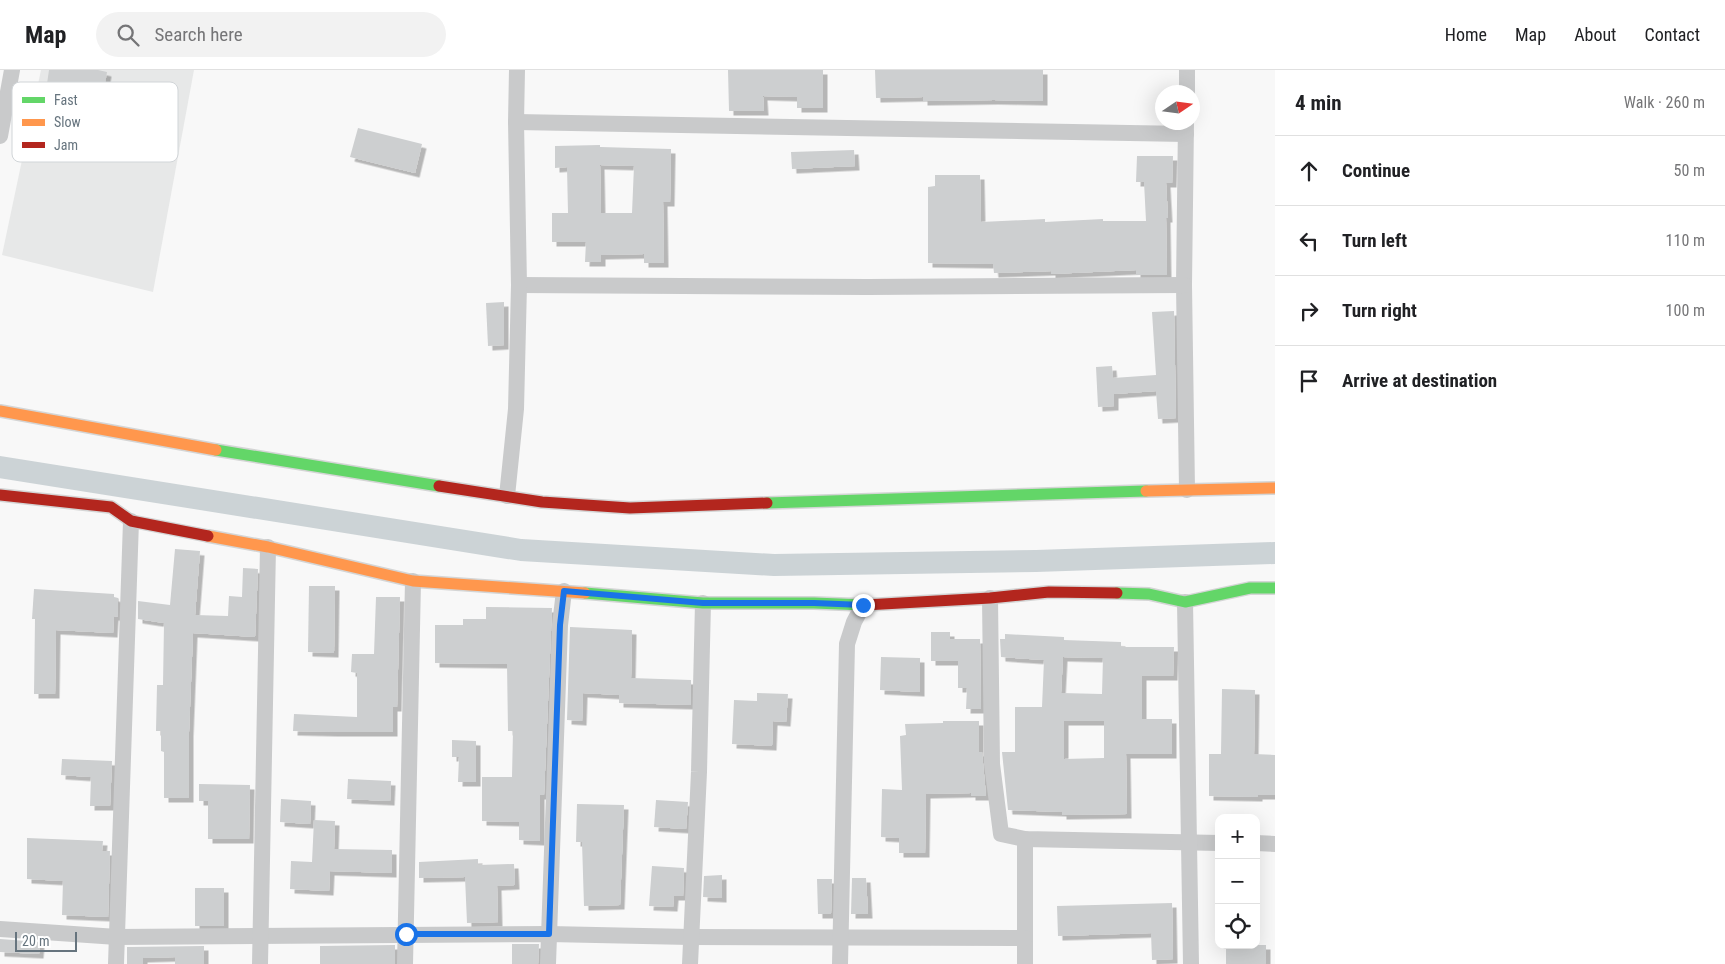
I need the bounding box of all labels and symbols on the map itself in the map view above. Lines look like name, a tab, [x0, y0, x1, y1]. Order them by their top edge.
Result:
legend	[12, 82, 178, 162]
north arrow	[1155, 85, 1200, 130]
text: Fast	[54, 92, 78, 108]
text: Slow	[54, 114, 81, 130]
text: Jam	[54, 137, 78, 153]
route end	[852, 594, 875, 617]
route start	[395, 923, 418, 946]
scale bar	[15, 929, 78, 952]

